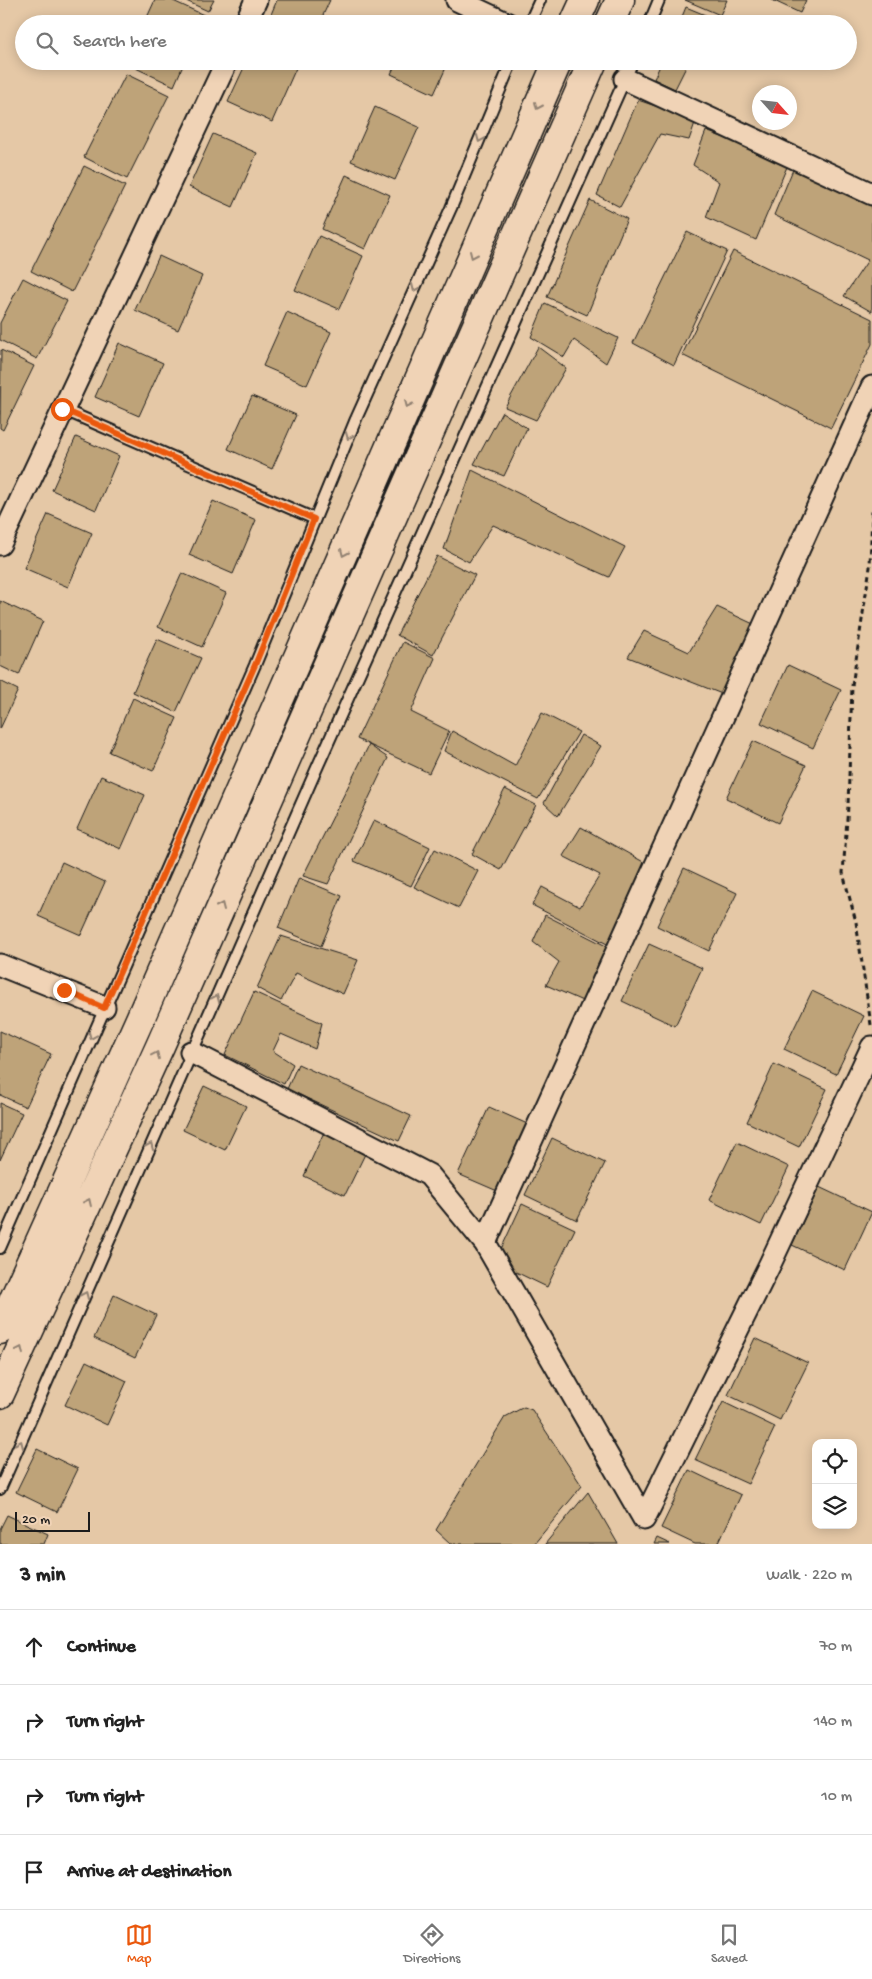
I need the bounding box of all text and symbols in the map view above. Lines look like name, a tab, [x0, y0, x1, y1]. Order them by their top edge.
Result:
search box	[15, 15, 857, 70]
icon: search	[33, 29, 61, 57]
text: Search here	[73, 31, 167, 54]
north arrow	[752, 85, 797, 130]
one-way arrow	[534, 101, 545, 110]
one-way arrow	[475, 134, 485, 142]
one-way arrow	[469, 250, 480, 259]
one-way arrow	[411, 283, 421, 292]
route start	[51, 398, 74, 421]
one-way arrow	[404, 399, 415, 408]
one-way arrow	[344, 431, 355, 440]
one-way arrow	[339, 548, 350, 557]
one-way arrow	[215, 902, 226, 911]
route end	[53, 979, 76, 1002]
one-way arrow	[209, 994, 220, 1003]
one-way arrow	[87, 1031, 98, 1040]
one-way arrow	[150, 1051, 160, 1060]
one-way arrow	[144, 1142, 155, 1151]
one-way arrow	[82, 1198, 92, 1207]
one-way arrow	[78, 1291, 89, 1300]
one-way arrow	[14, 1346, 25, 1355]
map controls	[812, 1439, 857, 1529]
button: locate	[812, 1439, 857, 1484]
one-way arrow	[13, 1440, 24, 1449]
button: layers	[812, 1484, 857, 1529]
scale bar	[15, 1509, 90, 1532]
text: 20 m	[22, 1512, 50, 1529]
text: 3 min	[20, 1564, 65, 1589]
text: Walk · 220 m	[766, 1567, 852, 1586]
icon: ahead	[20, 1633, 48, 1661]
text: Continue	[67, 1636, 136, 1659]
text: 70 m	[819, 1638, 852, 1657]
icon: right	[20, 1708, 48, 1736]
text: Turn right	[67, 1711, 143, 1734]
text: 140 m	[814, 1713, 852, 1732]
icon: right	[20, 1783, 48, 1811]
text: Turn right	[67, 1786, 143, 1809]
text: 10 m	[821, 1788, 852, 1807]
icon: arrive	[20, 1858, 48, 1886]
text: Arrive at destination	[67, 1861, 231, 1884]
tab: Map	[125, 1921, 153, 1968]
tab: Directions	[404, 1921, 461, 1968]
tab: Saved	[711, 1921, 747, 1968]

